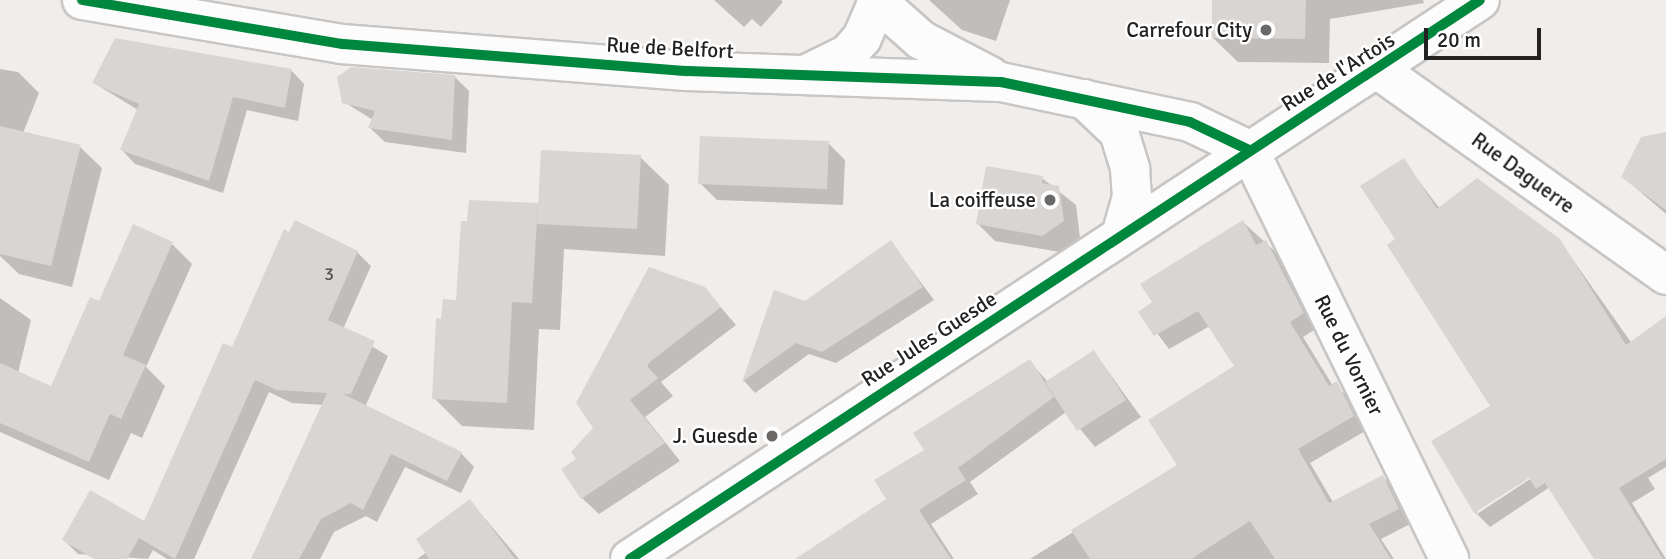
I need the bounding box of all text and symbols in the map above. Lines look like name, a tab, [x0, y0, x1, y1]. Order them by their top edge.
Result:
scale bar	[1428, 14, 1545, 58]
place label: Carrefour City	[1126, 17, 1252, 43]
marker: Carrefour City	[1258, 22, 1274, 38]
street label: Rue de l'Artois	[1277, 27, 1399, 117]
text: 20 m	[1437, 27, 1481, 53]
street label: Rue de Belfort	[606, 32, 734, 64]
street label: Rue Daguerre	[1467, 127, 1579, 219]
place label: La coiffeuse	[929, 187, 1036, 213]
marker: La coiffeuse	[1042, 192, 1058, 208]
house number: 3	[324, 263, 334, 285]
street label: Rue Jules Guesde	[857, 286, 1001, 392]
street label: Rue du Vornier	[1309, 291, 1389, 419]
place label: J. Guesde	[673, 423, 758, 449]
marker: J. Guesde	[764, 428, 780, 444]

